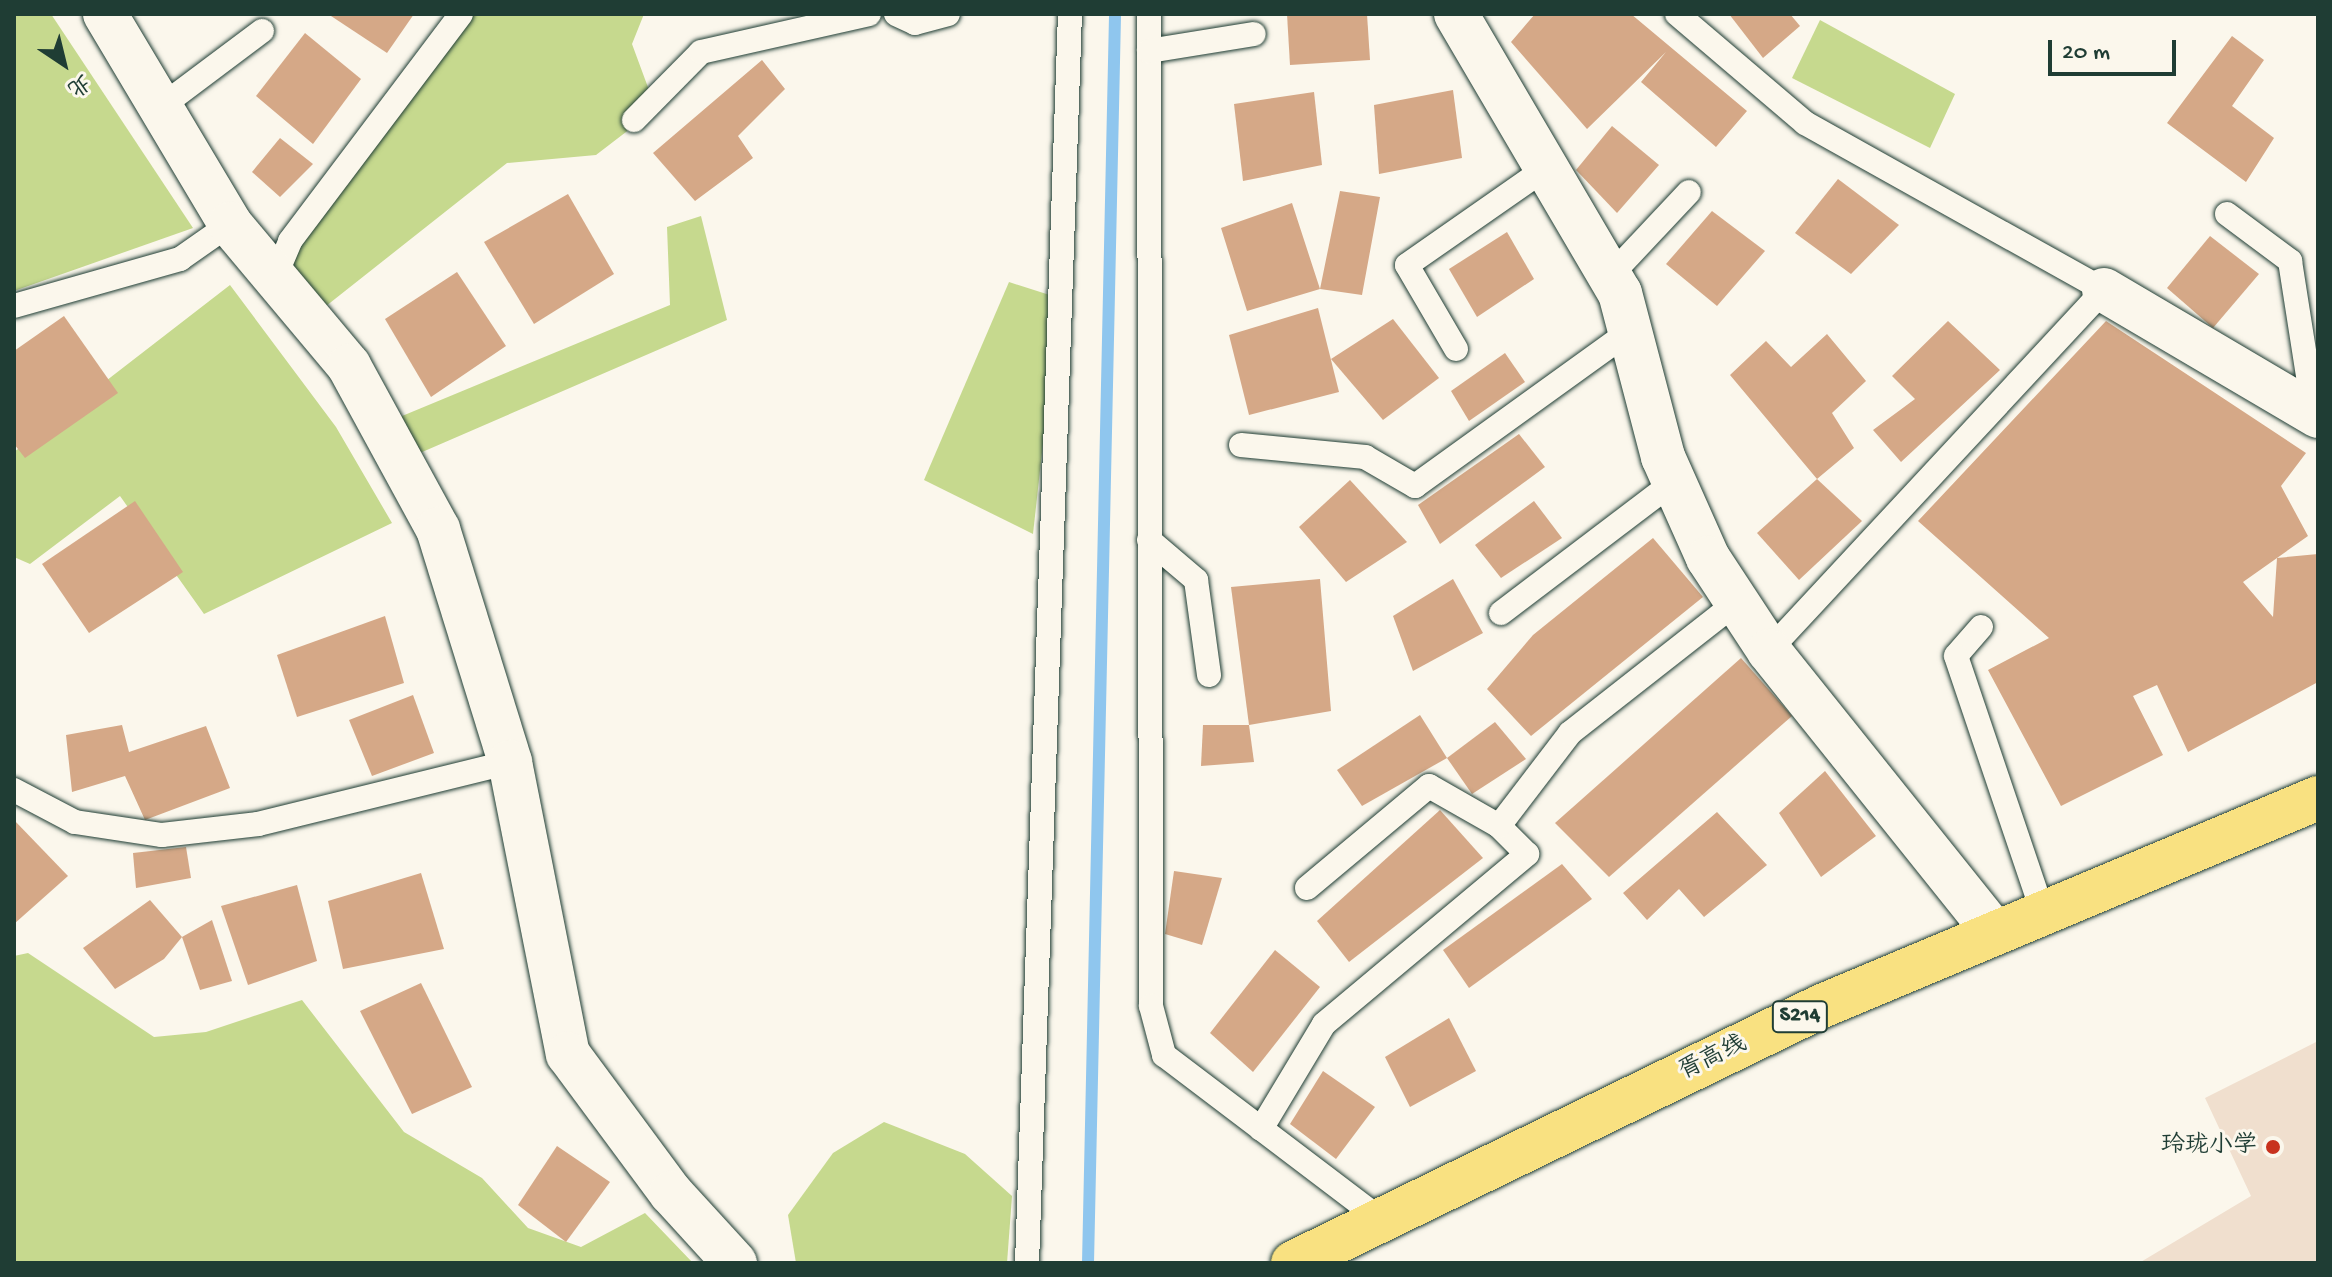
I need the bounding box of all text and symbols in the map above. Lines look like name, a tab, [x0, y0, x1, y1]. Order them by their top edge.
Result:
north arrow	[24, 24, 104, 104]
scale bar	[2052, 24, 2180, 74]
text: 20 m	[2062, 39, 2110, 68]
text: 北	[61, 67, 94, 101]
road number: S214	[1770, 999, 1830, 1035]
street label: 胥高线	[1674, 1030, 1752, 1088]
place label: 玲珑小学	[2161, 1133, 2257, 1161]
marker: 玲珑小学	[2264, 1138, 2282, 1156]

